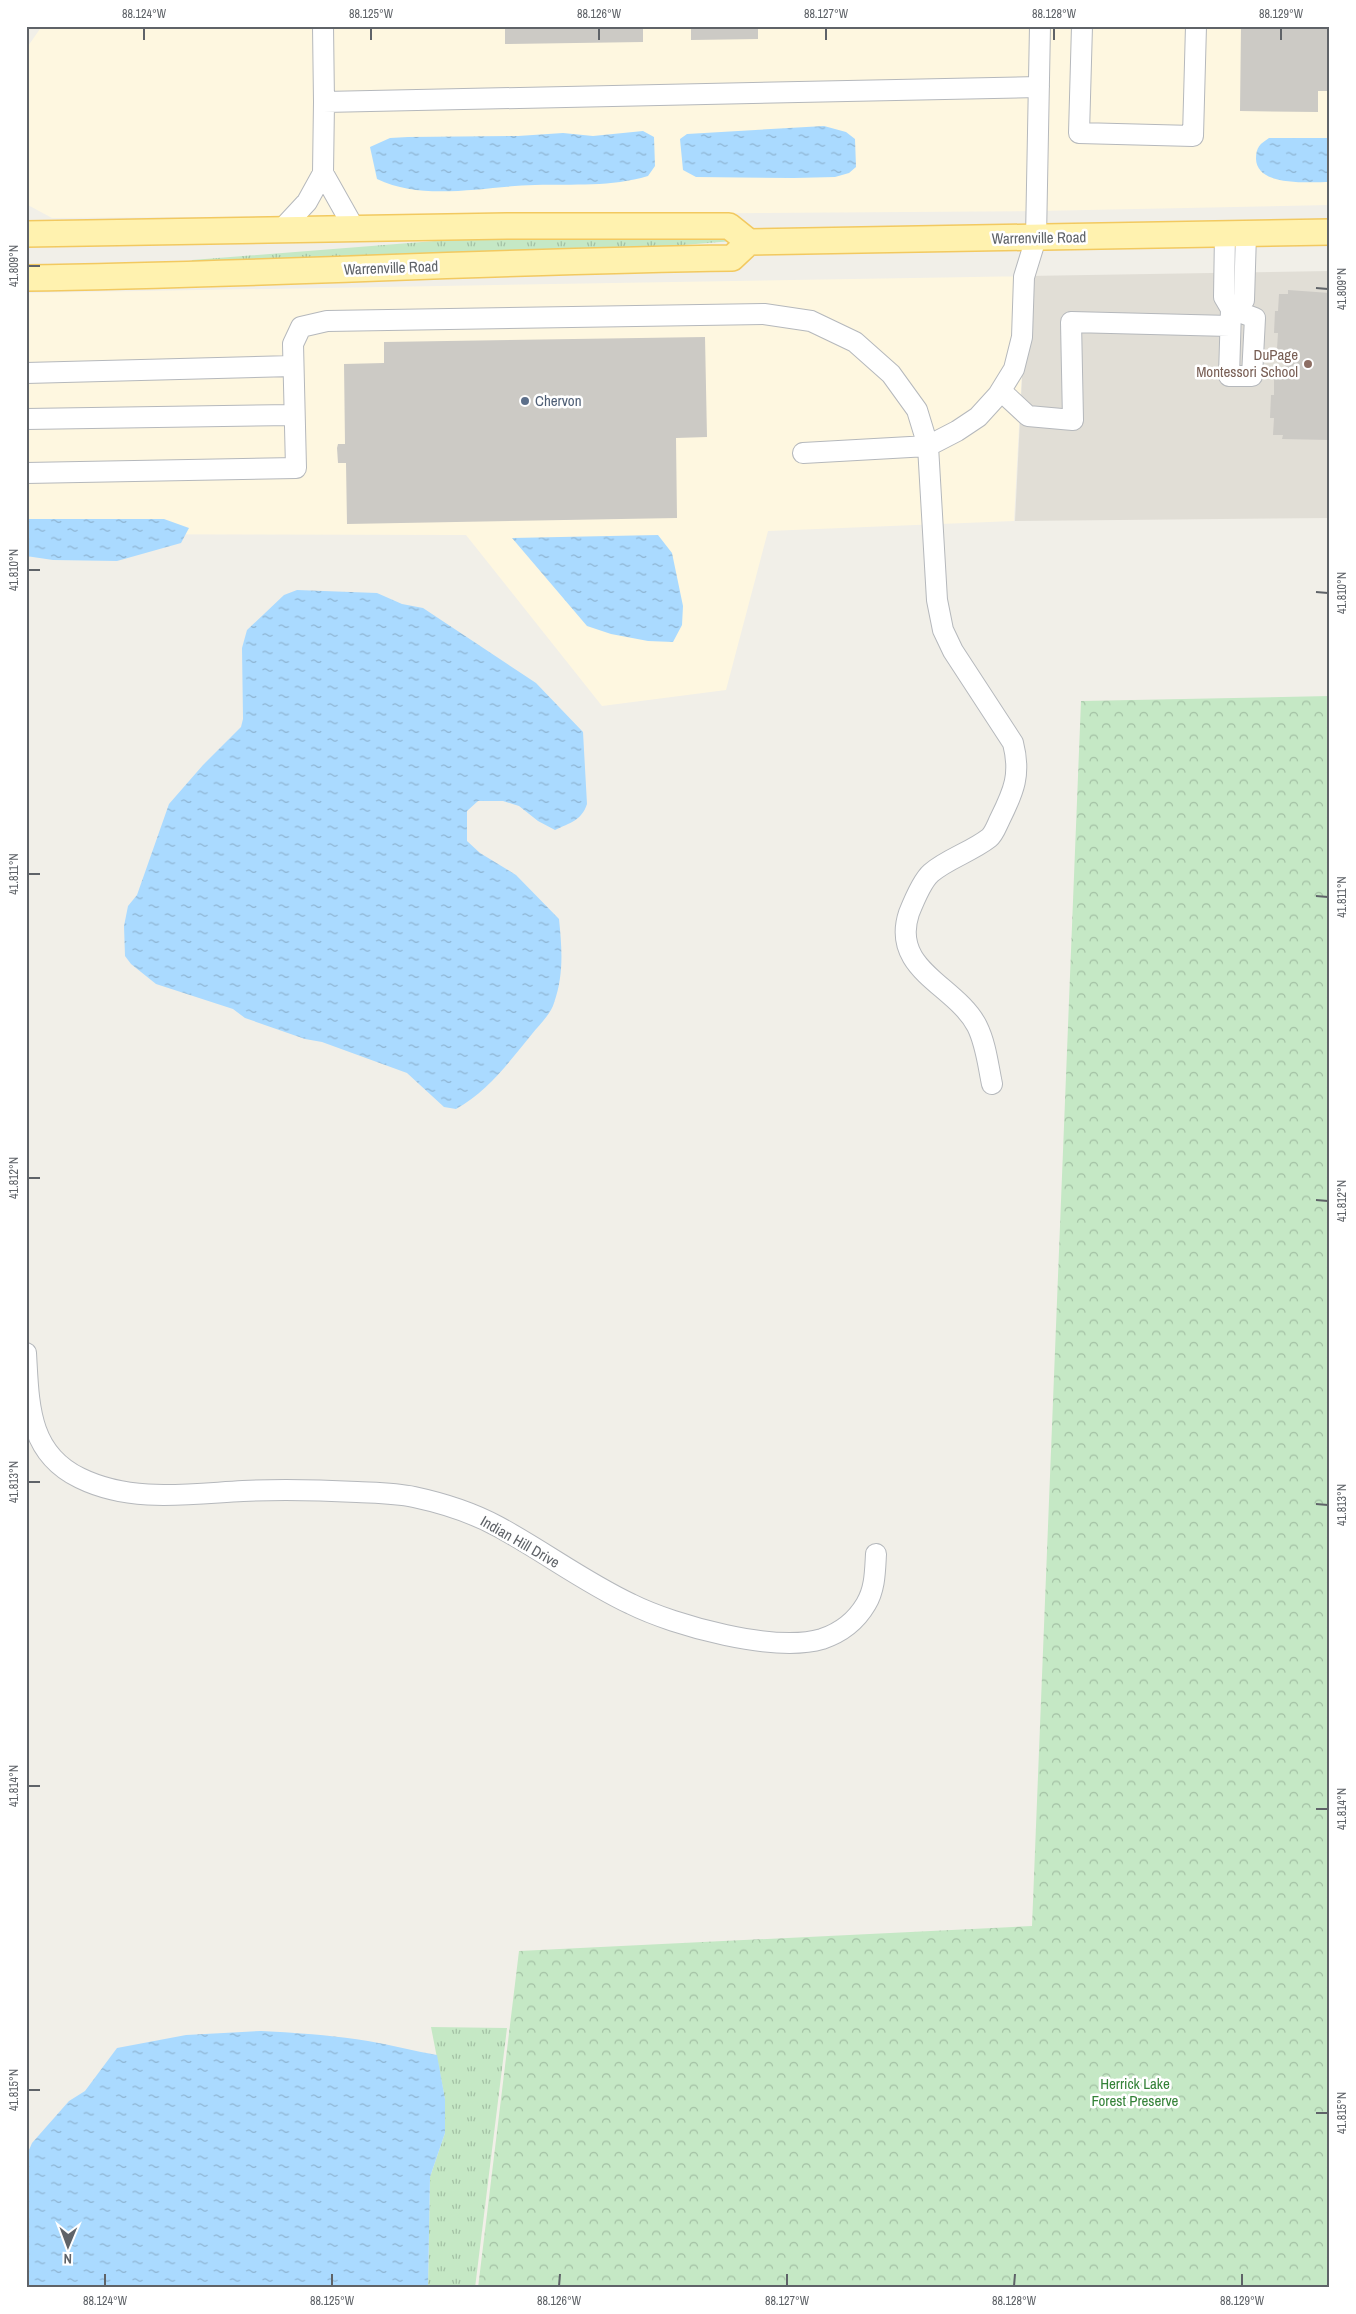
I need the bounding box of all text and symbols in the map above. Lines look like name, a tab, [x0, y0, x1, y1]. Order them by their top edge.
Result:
text: 88.124°W	[122, 6, 167, 22]
text: 88.125°W	[349, 6, 394, 22]
text: 88.126°W	[577, 6, 622, 22]
text: 88.127°W	[804, 6, 849, 22]
text: 88.128°W	[1032, 6, 1077, 22]
text: 88.129°W	[1259, 6, 1304, 22]
street label: Warrenville Road	[992, 226, 1086, 249]
text: 41.809°N	[6, 245, 22, 287]
street label: Warrenville Road	[343, 255, 439, 280]
text: 41.809°N	[1334, 268, 1350, 310]
place label: DuPage Montessori School	[1196, 344, 1298, 382]
marker: DuPage Montessori School	[1302, 358, 1314, 370]
place label: Chervon	[535, 390, 582, 411]
marker: Chervon	[519, 395, 531, 407]
text: 41.810°N	[6, 549, 22, 591]
text: 41.810°N	[1334, 572, 1350, 614]
text: 41.811°N	[6, 853, 22, 895]
text: 41.811°N	[1334, 876, 1350, 918]
text: 41.812°N	[6, 1157, 22, 1199]
text: 41.812°N	[1334, 1180, 1350, 1222]
text: 41.813°N	[6, 1461, 22, 1503]
text: 41.813°N	[1334, 1484, 1350, 1526]
street label: Indian Hill Drive	[477, 1510, 564, 1573]
text: 41.814°N	[6, 1765, 22, 1807]
text: 41.814°N	[1334, 1788, 1350, 1830]
text: 41.815°N	[6, 2069, 22, 2111]
park label: Herrick Lake Forest Preserve	[1092, 2073, 1179, 2111]
text: 41.815°N	[1334, 2092, 1350, 2134]
north arrow	[42, 2222, 92, 2272]
text: N	[63, 2250, 72, 2268]
text: 88.124°W	[83, 2293, 128, 2309]
text: 88.125°W	[310, 2293, 355, 2309]
text: 88.126°W	[537, 2293, 582, 2309]
text: 88.127°W	[765, 2293, 810, 2309]
text: 88.128°W	[992, 2293, 1037, 2309]
text: 88.129°W	[1220, 2293, 1265, 2309]

